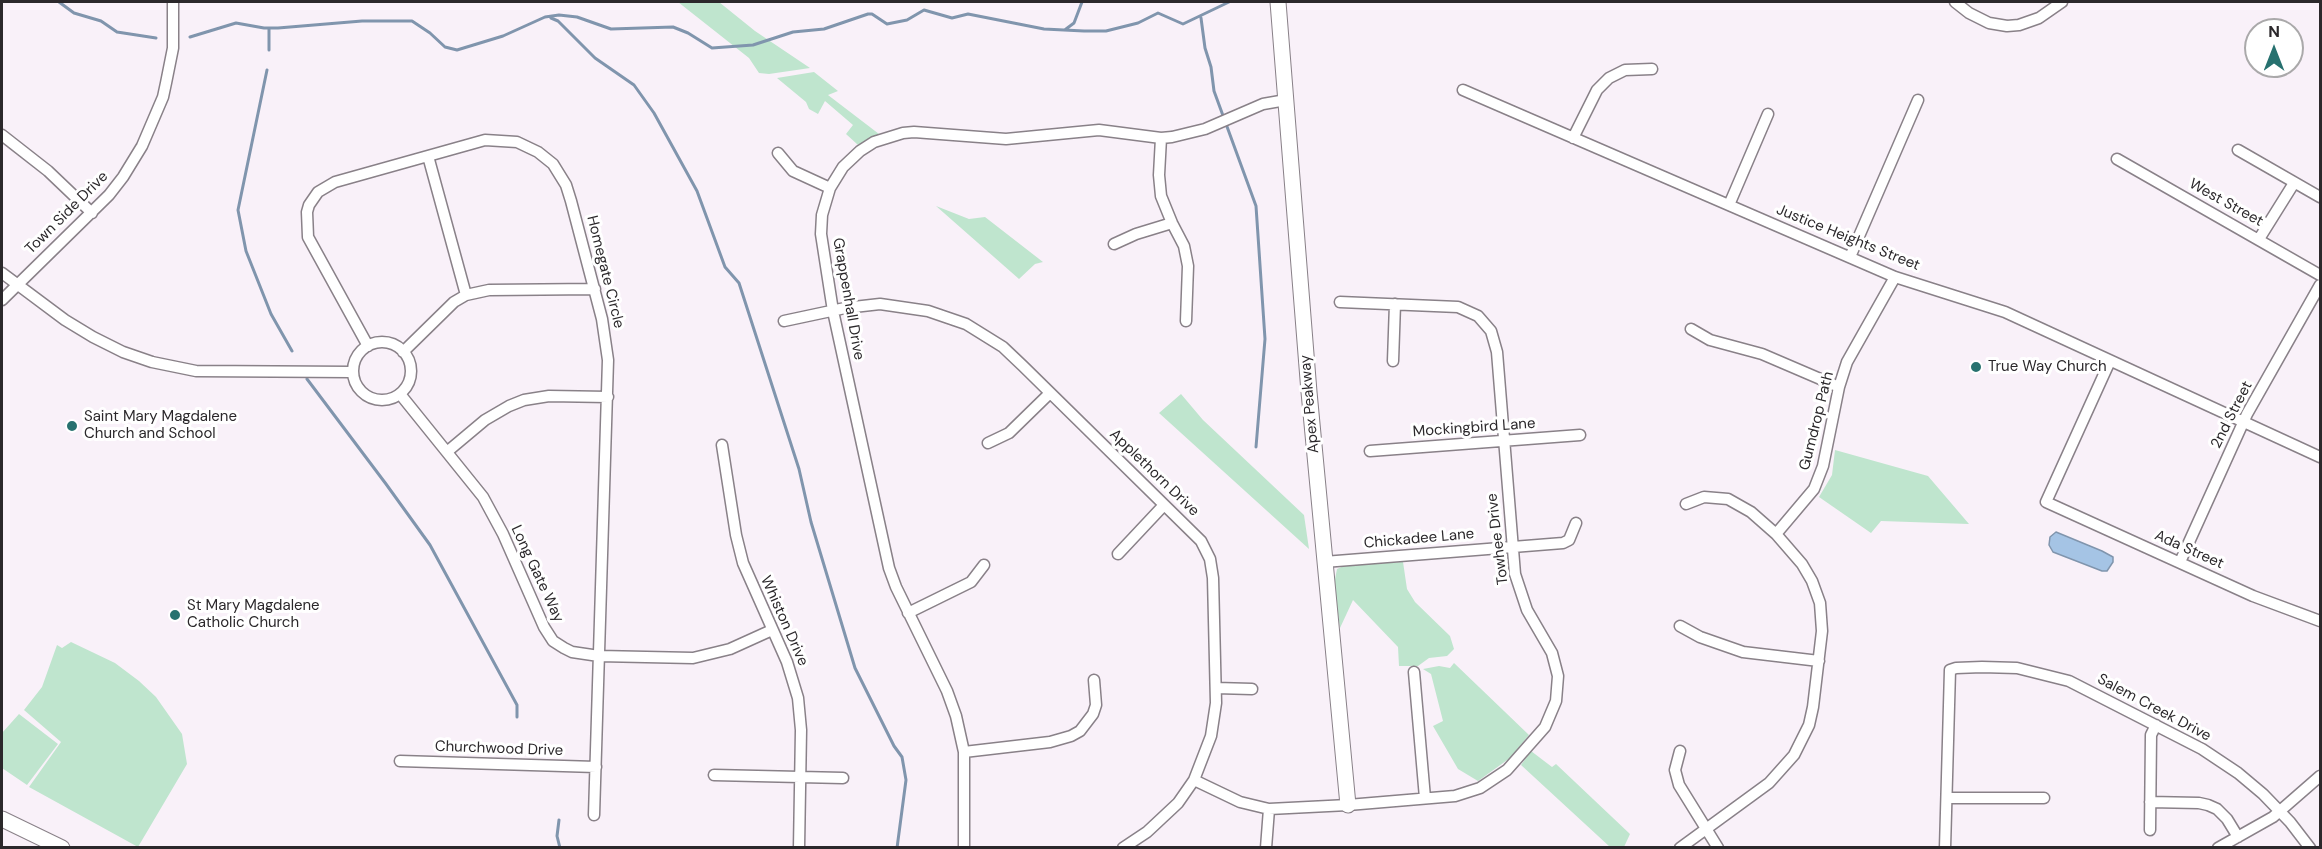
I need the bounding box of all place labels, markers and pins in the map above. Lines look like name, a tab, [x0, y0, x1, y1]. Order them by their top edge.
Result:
place label: True Way Church	[1988, 358, 2107, 376]
marker: True Way Church	[1969, 360, 1983, 374]
place label: Saint Mary Magdalene Church and School	[84, 408, 237, 443]
marker: Saint Mary Magdalene Church and School	[65, 419, 79, 433]
place label: St Mary Magdalene Catholic Church	[187, 597, 320, 632]
marker: St Mary Magdalene Catholic Church	[168, 608, 182, 622]

